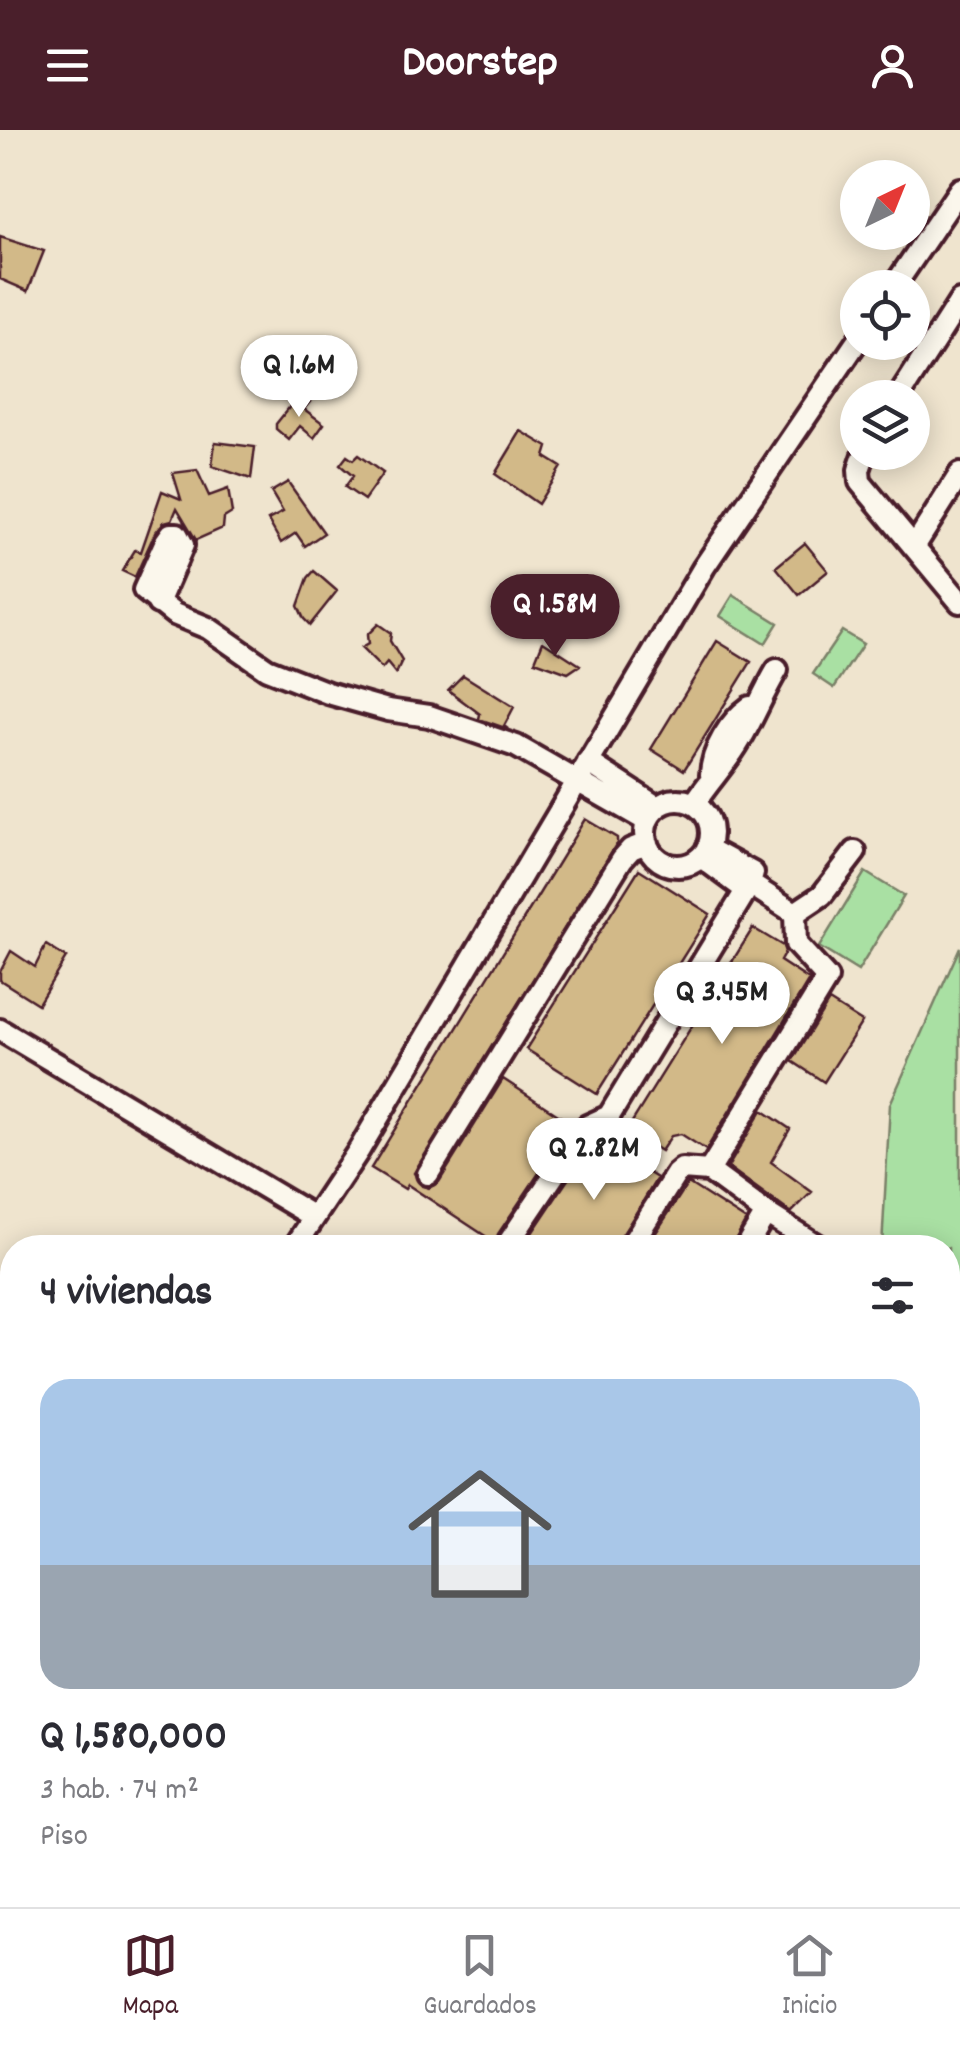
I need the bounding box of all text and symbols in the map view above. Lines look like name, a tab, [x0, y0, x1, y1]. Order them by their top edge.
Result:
text: Doorstep	[402, 33, 558, 97]
icon: menu	[40, 38, 95, 93]
icon: person	[865, 38, 920, 93]
north arrow	[840, 160, 930, 250]
map controls	[840, 160, 930, 470]
button: locate	[840, 270, 930, 360]
pin: Q 1.6M	[218, 335, 380, 420]
text: Q 1.6M	[263, 344, 335, 390]
button: layers	[840, 380, 930, 470]
pin: Q 1.58M	[463, 574, 647, 659]
text: Q 1.58M	[513, 583, 597, 629]
pin: Q 3.45M	[630, 962, 814, 1047]
text: Q 3.45M	[676, 971, 768, 1017]
pin: Q 2.82M	[502, 1118, 686, 1203]
text: Q 2.82M	[549, 1127, 639, 1173]
text: 4 viviendas	[40, 1265, 212, 1325]
icon: filters	[865, 1268, 920, 1323]
icon: home	[390, 1444, 570, 1624]
text: Q 1,580,000	[40, 1709, 227, 1769]
text: 3 hab. · 74 m²	[40, 1769, 199, 1815]
text: Piso	[40, 1815, 88, 1861]
tab: Mapa	[123, 1928, 178, 2028]
tab: Guardados	[423, 1928, 537, 2028]
tab: Inicio	[782, 1928, 837, 2028]

